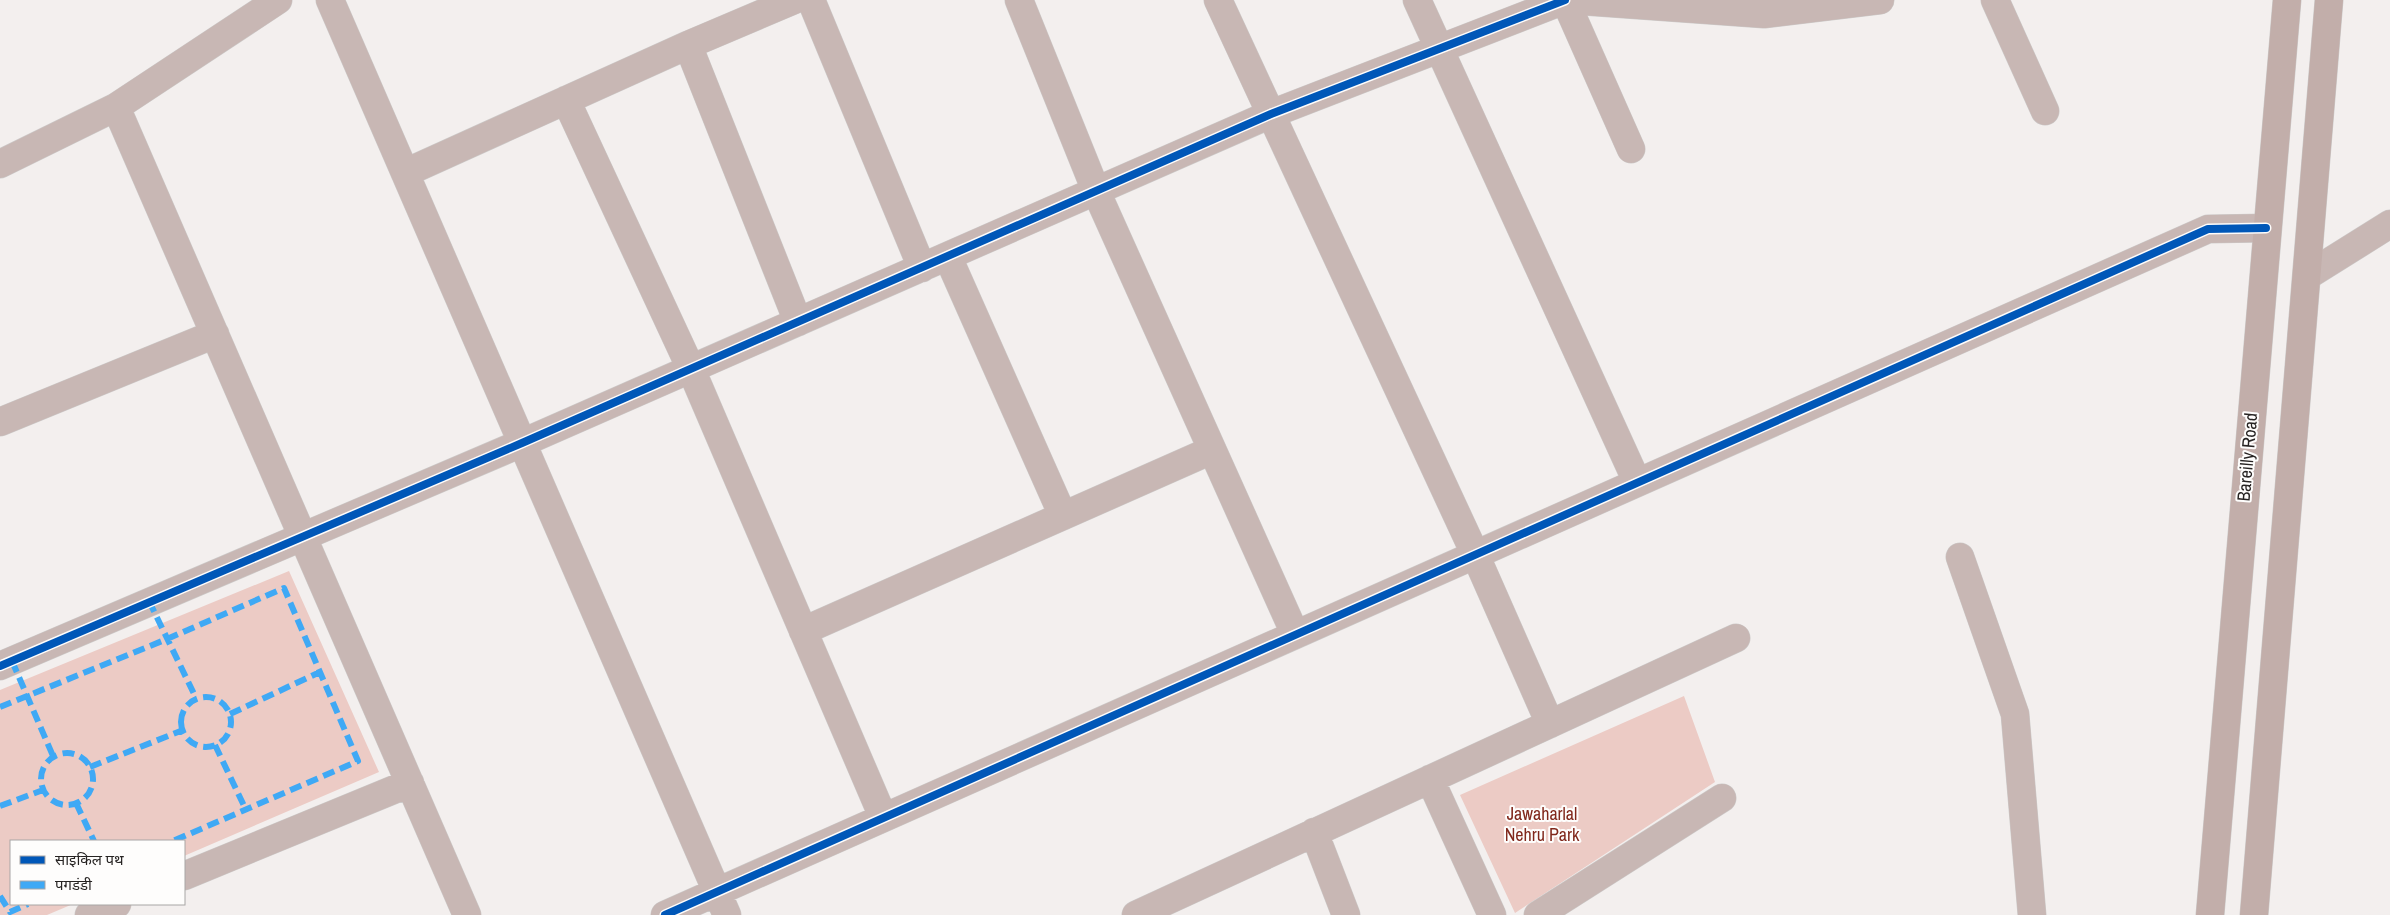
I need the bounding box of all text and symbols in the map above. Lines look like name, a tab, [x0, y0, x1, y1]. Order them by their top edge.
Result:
street label: Bareilly Road	[2231, 412, 2263, 502]
park label: Jawaharlal Nehru Park	[1505, 801, 1580, 847]
legend	[10, 840, 185, 905]
text: साइकिल पथ	[55, 849, 124, 870]
text: पगडंडी	[55, 874, 93, 895]

